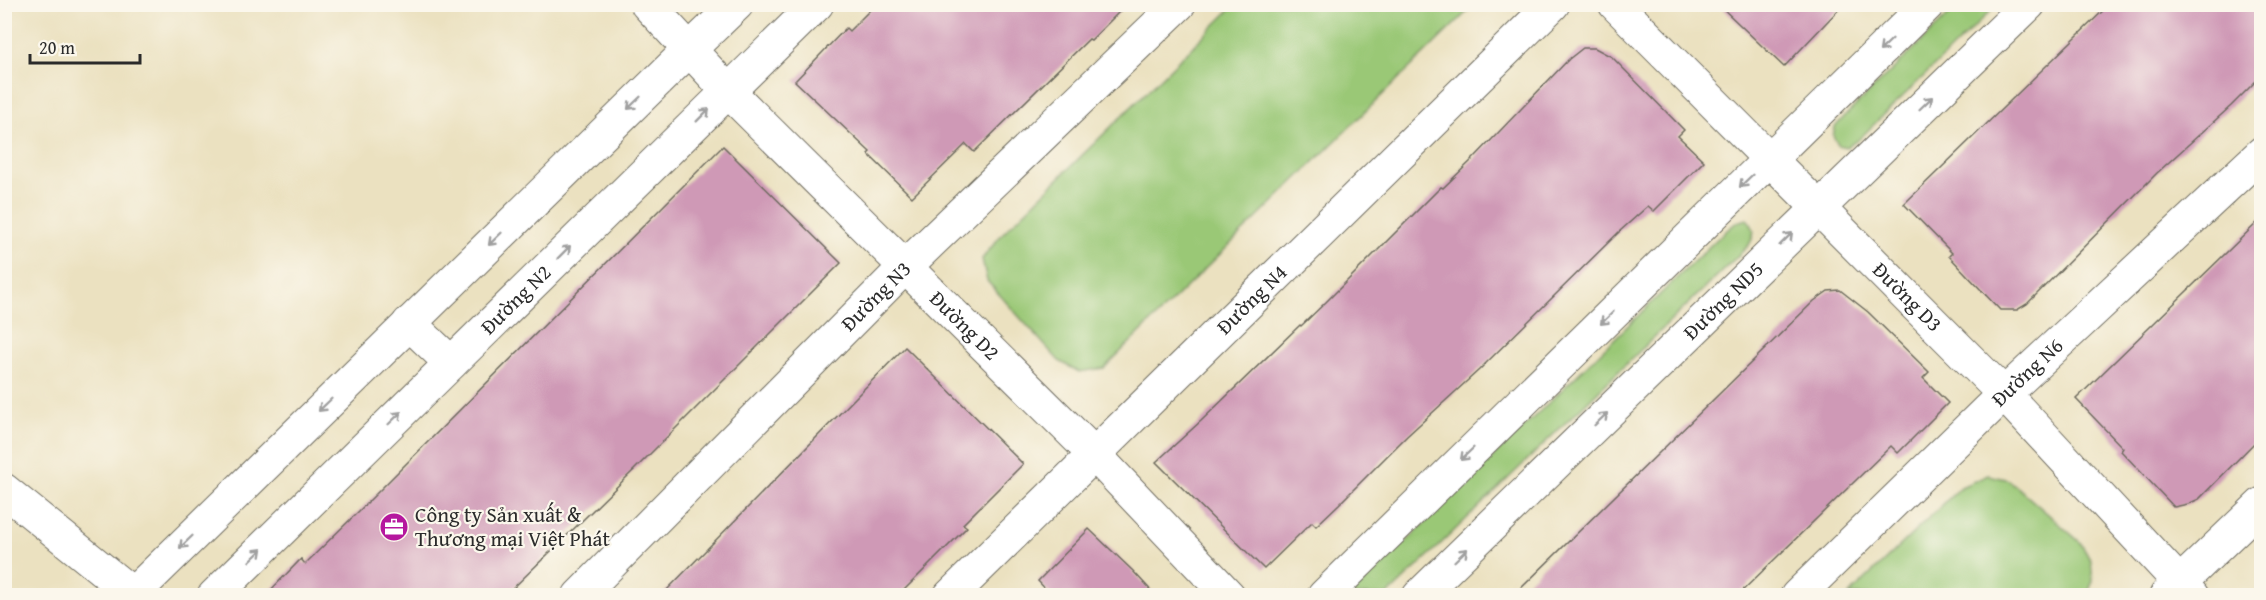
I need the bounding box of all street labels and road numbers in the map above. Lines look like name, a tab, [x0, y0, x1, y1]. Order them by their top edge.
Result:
street label: Đường N3	[834, 254, 918, 338]
street label: Đường ND5	[1676, 254, 1770, 347]
street label: Đường D3	[1866, 255, 1950, 339]
street label: Đường N2	[473, 257, 558, 341]
street label: Đường N4	[1209, 257, 1294, 341]
street label: Đường D2	[923, 283, 1007, 367]
street label: Đường N6	[1984, 330, 2070, 413]

